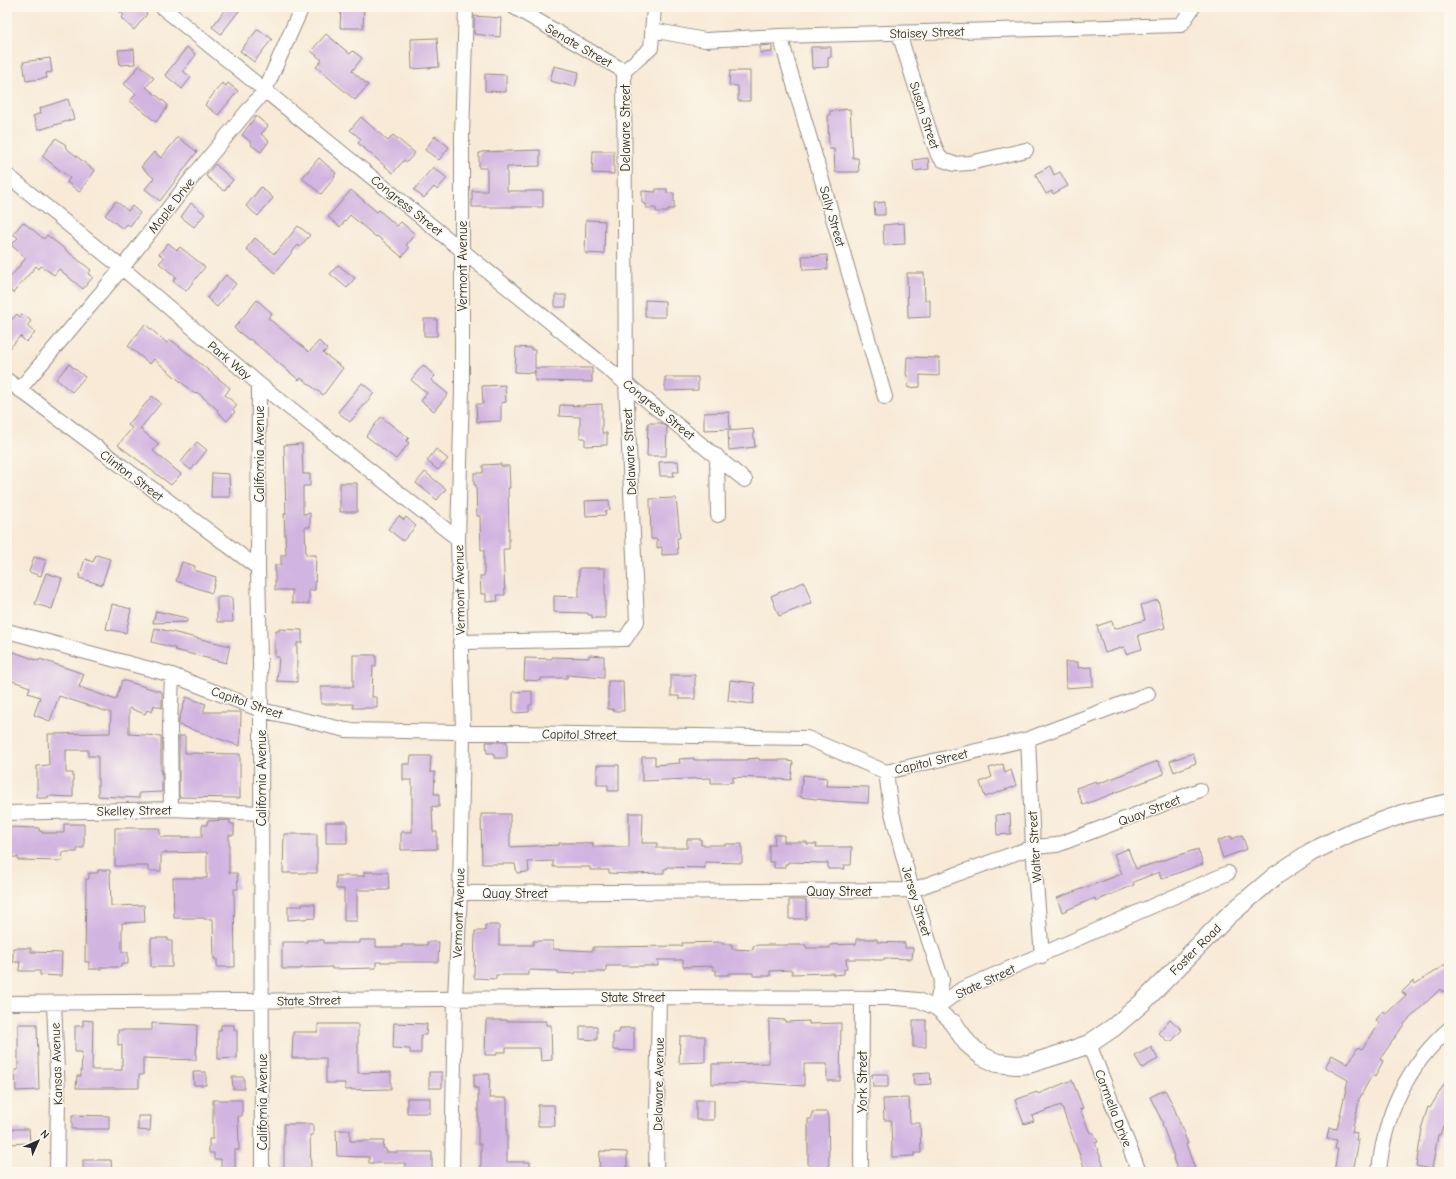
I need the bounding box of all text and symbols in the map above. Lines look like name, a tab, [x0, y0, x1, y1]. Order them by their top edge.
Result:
street label: Senate Street	[543, 20, 616, 71]
street label: Staisey Street	[889, 24, 966, 41]
street label: Susan Street	[907, 80, 943, 152]
street label: Delaware Street	[618, 83, 633, 171]
street label: Congress Street	[368, 172, 447, 240]
street label: Maple Drive	[145, 174, 198, 236]
street label: Sally Street	[817, 184, 849, 249]
street label: Vermont Avenue	[455, 220, 470, 311]
street label: Park Way	[205, 338, 255, 383]
street label: Congress Street	[620, 376, 699, 444]
street label: California Avenue	[252, 405, 267, 502]
street label: Delaware Street	[620, 407, 639, 496]
street label: Clinton Street	[97, 447, 167, 505]
street label: Vermont Avenue	[451, 544, 468, 635]
street label: Capitol Street	[209, 683, 286, 722]
street label: Capitol Street	[542, 726, 618, 743]
street label: California Avenue	[254, 729, 269, 826]
street label: Capitol Street	[893, 746, 970, 777]
street label: Quay Street	[1116, 791, 1184, 829]
street label: Skelley Street	[97, 802, 173, 819]
street label: Walter Street	[1024, 809, 1044, 883]
street label: Jersey Street	[899, 864, 935, 939]
street label: Vermont Avenue	[449, 867, 468, 958]
street label: Quay Street	[806, 884, 873, 899]
street label: Quay Street	[482, 886, 549, 901]
street label: Foster Road	[1167, 921, 1224, 978]
street label: State Street	[953, 961, 1019, 1002]
street label: State Street	[601, 990, 666, 1005]
street label: State Street	[277, 992, 342, 1009]
street label: Kansas Avenue	[48, 1022, 65, 1106]
street label: Delaware Avenue	[650, 1036, 667, 1131]
street label: York Street	[855, 1050, 870, 1113]
street label: California Avenue	[255, 1053, 270, 1150]
street label: Carmella Drive	[1092, 1067, 1135, 1150]
north arrow	[18, 1121, 58, 1161]
text: N	[38, 1127, 52, 1141]

